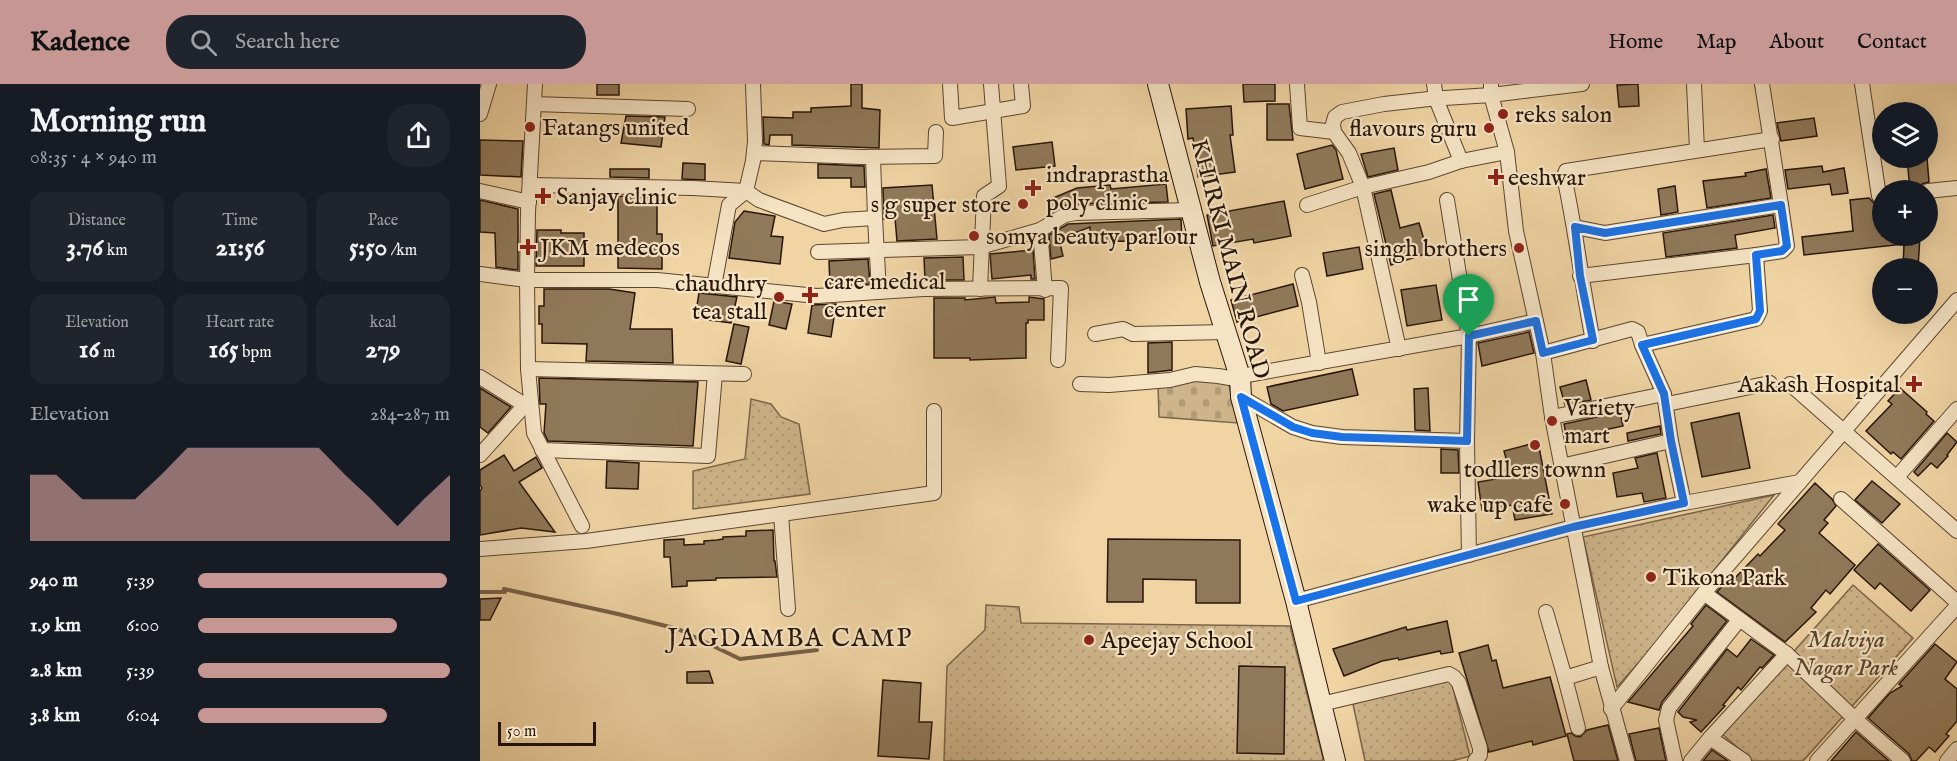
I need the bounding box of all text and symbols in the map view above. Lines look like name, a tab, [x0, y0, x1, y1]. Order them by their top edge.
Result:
search box	[166, 15, 586, 69]
text: Kadence	[30, 25, 130, 60]
icon: search	[187, 26, 220, 59]
text: Search here	[235, 28, 340, 56]
text: Home	[1608, 29, 1663, 56]
text: Map	[1696, 29, 1736, 56]
text: About	[1769, 29, 1824, 56]
text: Contact	[1857, 29, 1927, 56]
place label: reks salon	[1515, 100, 1612, 131]
text: Morning run	[30, 101, 206, 143]
map controls	[1872, 102, 1938, 324]
button: layers	[1872, 102, 1938, 168]
button: share	[387, 104, 450, 167]
marker: reks salon	[1496, 107, 1510, 121]
place label: Fatangs united	[542, 113, 689, 144]
place label: flavours guru	[1349, 114, 1477, 145]
marker: Fatangs united	[523, 120, 537, 134]
marker: flavours guru	[1482, 121, 1496, 135]
street label: KHIRKI MAIN ROAD	[1183, 136, 1276, 383]
text: 08:35 · 4 × 940 m	[30, 145, 157, 170]
place label: indraprastha poly clinic	[1046, 160, 1170, 219]
place label: eeshwar	[1508, 163, 1586, 194]
marker: eeshwar	[1489, 170, 1503, 184]
marker: indraprastha poly clinic	[1024, 179, 1042, 197]
button: +	[1872, 180, 1938, 246]
place label: Sanjay clinic	[556, 182, 677, 213]
marker: Sanjay clinic	[534, 187, 552, 205]
place label: s g super store	[871, 190, 1011, 221]
marker: s g super store	[1016, 197, 1030, 211]
text: Distance	[68, 211, 126, 231]
text: Time	[222, 211, 258, 231]
text: Pace	[368, 211, 398, 231]
place label: somya beauty parlour	[986, 222, 1198, 253]
marker: somya beauty parlour	[967, 229, 981, 243]
text: 3.76	[66, 231, 103, 264]
text: 21:56	[215, 231, 265, 264]
text: 5:50	[349, 231, 387, 264]
place label: JKM medecos	[537, 233, 680, 264]
place label: singh brothers	[1365, 234, 1507, 265]
marker: JKM medecos	[521, 240, 535, 254]
text: km	[103, 241, 128, 261]
text: /km	[387, 241, 417, 261]
marker: singh brothers	[1512, 241, 1526, 255]
button: −	[1872, 258, 1938, 324]
place label: care medical center	[824, 267, 946, 326]
place label: chaudhry tea stall	[675, 269, 767, 328]
pin	[1443, 274, 1494, 336]
icon: arrive	[1452, 283, 1485, 316]
marker: care medical center	[801, 286, 819, 304]
marker: chaudhry tea stall	[772, 290, 786, 304]
text: Elevation	[65, 313, 129, 333]
text: Heart rate	[206, 313, 274, 333]
text: kcal	[370, 313, 396, 333]
text: 16	[79, 333, 99, 366]
text: 165	[208, 333, 239, 366]
text: 279	[365, 333, 401, 366]
text: m	[99, 343, 115, 363]
text: bpm	[239, 343, 272, 363]
place label: Aakash Hospital	[1737, 370, 1900, 401]
marker: Aakash Hospital	[1905, 375, 1923, 393]
place label: Variety mart	[1563, 393, 1635, 452]
text: Elevation	[30, 402, 109, 427]
text: 284–287 m	[370, 402, 450, 427]
marker: Variety mart	[1545, 414, 1559, 428]
marker: todllers townn	[1528, 438, 1542, 452]
place label: todllers townn	[1464, 455, 1607, 486]
place label: wake up cafe	[1427, 490, 1553, 521]
marker: wake up cafe	[1558, 497, 1572, 511]
place label: Tikona Park	[1663, 563, 1787, 594]
text: 940 m	[30, 568, 78, 593]
text: 5:39	[126, 568, 155, 593]
marker: Tikona Park	[1644, 570, 1658, 584]
text: 1.9 km	[30, 613, 81, 638]
text: 6:00	[126, 613, 159, 638]
district label: JAGDAMBA CAMP	[664, 622, 913, 655]
park label: Malviya Nagar Park	[1794, 625, 1899, 684]
place label: Apeejay School	[1100, 626, 1253, 657]
marker: Apeejay School	[1082, 633, 1096, 647]
text: 2.8 km	[30, 658, 82, 683]
text: 5:39	[126, 658, 155, 683]
text: 3.8 km	[30, 703, 80, 728]
text: 6:04	[126, 703, 159, 728]
scale bar	[498, 719, 596, 746]
text: 50 m	[507, 722, 536, 742]

